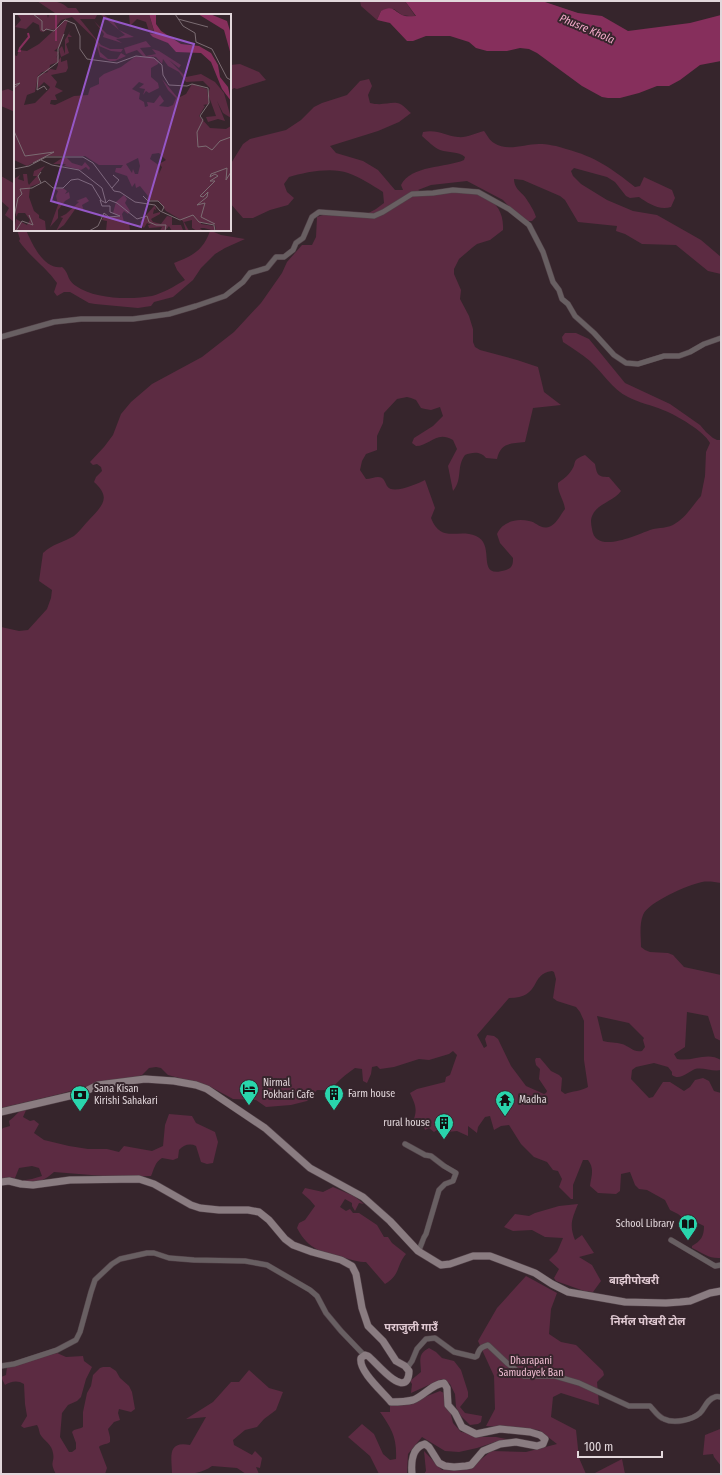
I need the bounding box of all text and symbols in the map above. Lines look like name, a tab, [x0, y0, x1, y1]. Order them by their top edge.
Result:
water label: Phusre Khola	[557, 12, 617, 47]
inset map	[14, 14, 231, 231]
place label: Nirmal Pokhari Cafe	[263, 1077, 314, 1101]
hotel icon: Nirmal Pokhari Cafe	[238, 1078, 260, 1106]
place label: Sana Kisan Kirishi Sahakari	[94, 1083, 158, 1107]
building icon: Farm house	[323, 1083, 345, 1111]
bank icon: Sana Kisan Kirishi Sahakari	[69, 1084, 91, 1112]
place label: Farm house	[348, 1088, 395, 1100]
temple icon: Madha	[494, 1089, 516, 1117]
place label: Madha	[519, 1094, 547, 1106]
building icon: rural house	[433, 1112, 455, 1140]
place label: rural house	[383, 1117, 430, 1129]
library icon: School Library	[677, 1213, 699, 1241]
place label: School Library	[616, 1218, 675, 1230]
district label: बाझीपोखरी	[609, 1274, 660, 1287]
district label: निर्मल पोखरी टोल	[611, 1315, 686, 1328]
district label: पराजुली गाउँ	[384, 1320, 438, 1335]
park label: Dharapani Samudayek Ban	[499, 1355, 563, 1379]
scale bar	[578, 1433, 662, 1459]
text: 100 m	[584, 1440, 613, 1454]

